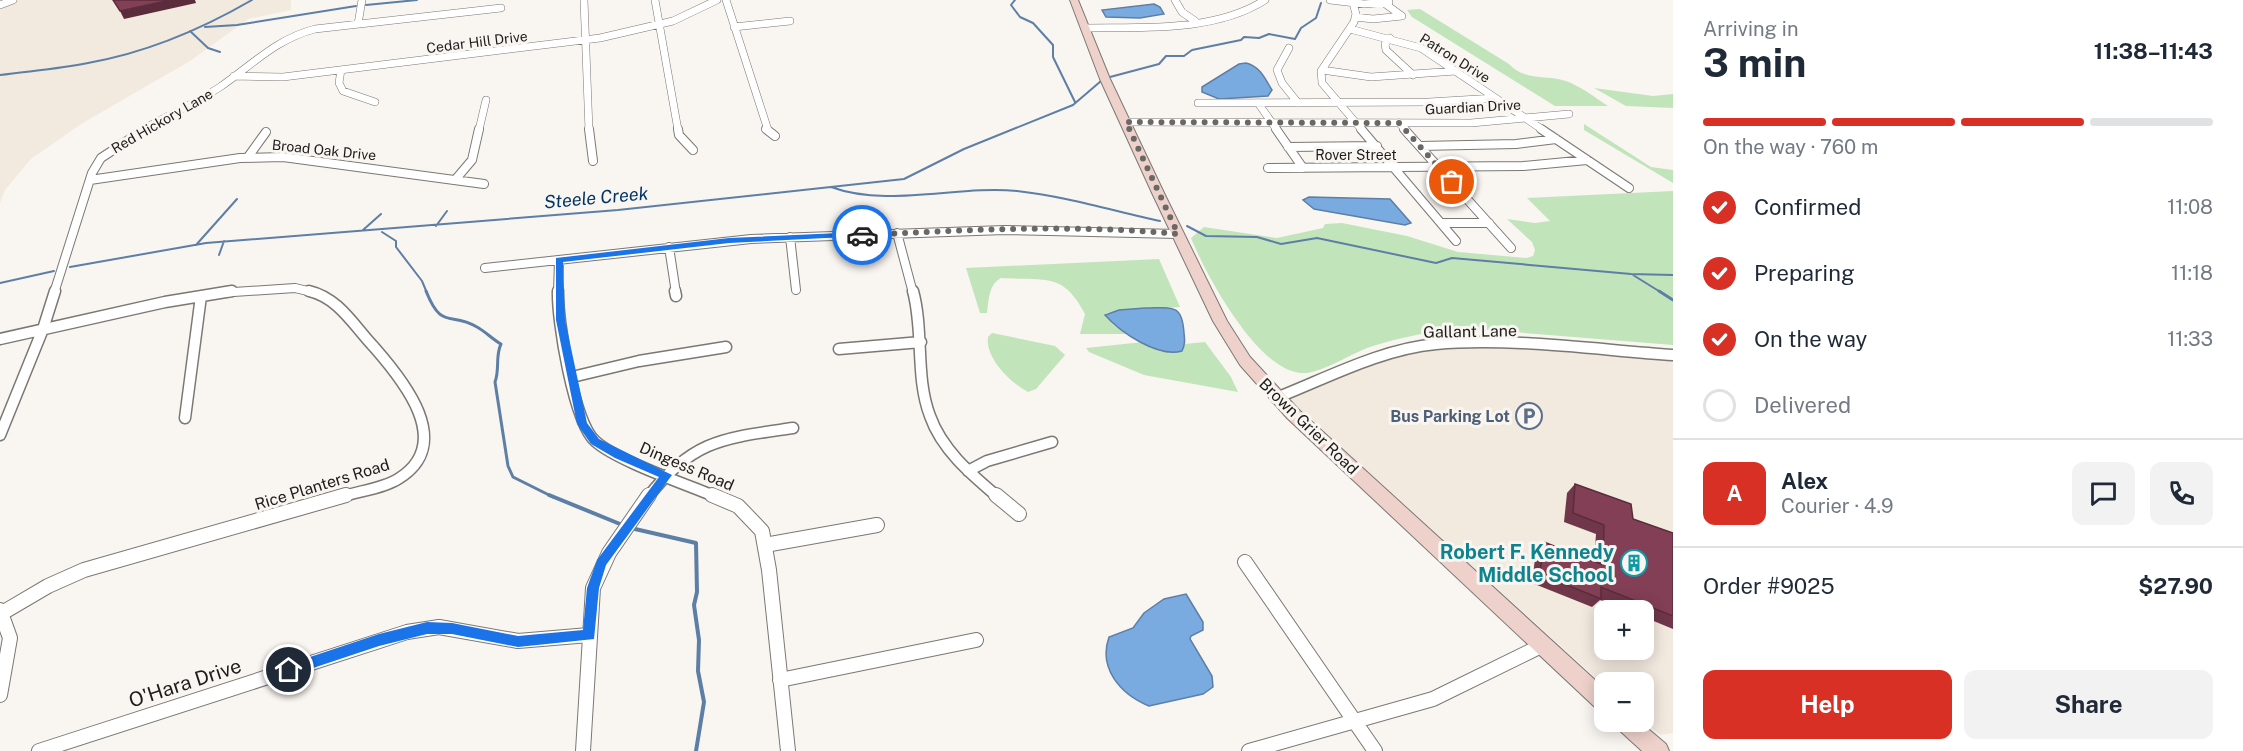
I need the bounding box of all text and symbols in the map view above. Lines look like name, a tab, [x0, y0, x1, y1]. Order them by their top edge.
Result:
text: Arriving in	[1703, 17, 1798, 41]
street label: Cedar Hill Drive	[425, 28, 529, 56]
street label: Patron Drive	[1417, 30, 1493, 86]
text: 11:38–11:43	[2094, 38, 2213, 64]
text: 3 min	[1703, 40, 1806, 86]
street label: Red Hickory Lane	[109, 85, 216, 156]
street label: Guardian Drive	[1425, 96, 1521, 118]
text: On the way · 760 m	[1703, 135, 1878, 159]
street label: Broad Oak Drive	[271, 137, 377, 163]
street label: Rover Street	[1315, 147, 1397, 163]
pin	[1426, 156, 1477, 207]
icon: bag	[1435, 165, 1468, 198]
water label: Steele Creek	[543, 182, 649, 213]
icon: check	[1703, 191, 1736, 224]
text: Confirmed	[1754, 194, 1861, 220]
text: 11:08	[2167, 195, 2213, 219]
courier	[832, 205, 892, 265]
icon: car	[846, 219, 879, 252]
icon: check	[1703, 257, 1736, 290]
text: Preparing	[1754, 260, 1855, 286]
text: 11:18	[2171, 261, 2213, 285]
street label: Gallant Lane	[1423, 321, 1517, 342]
icon: check	[1703, 323, 1736, 356]
text: On the way	[1754, 326, 1867, 352]
text: 11:33	[2167, 327, 2213, 351]
street label: Brown Grier Road	[1255, 374, 1362, 478]
text: Delivered	[1754, 392, 1851, 418]
parking icon: Bus Parking Lot	[1514, 401, 1544, 431]
place label: Bus Parking Lot	[1390, 407, 1510, 426]
street label: Dingess Road	[637, 438, 737, 495]
street label: Rice Planters Road	[252, 455, 392, 514]
button: chat	[2072, 462, 2135, 525]
button: phone	[2150, 462, 2213, 525]
text: Alex	[1781, 468, 1828, 494]
text: A	[1727, 480, 1742, 506]
text: Courier · 4.9	[1781, 494, 1893, 518]
place label: Robert F. Kennedy Middle School	[1440, 540, 1614, 587]
building icon: Robert F. Kennedy Middle School	[1619, 548, 1649, 578]
text: Order #9025	[1703, 573, 1834, 599]
text: $27.90	[2138, 573, 2213, 599]
map controls	[1594, 600, 1654, 732]
button: +	[1594, 600, 1654, 660]
pin	[263, 644, 314, 695]
street label: O'Hara Drive	[126, 653, 244, 713]
icon: home	[272, 653, 305, 686]
button: Help	[1703, 670, 1952, 739]
button: Share	[1964, 670, 2213, 739]
button: −	[1594, 672, 1654, 732]

